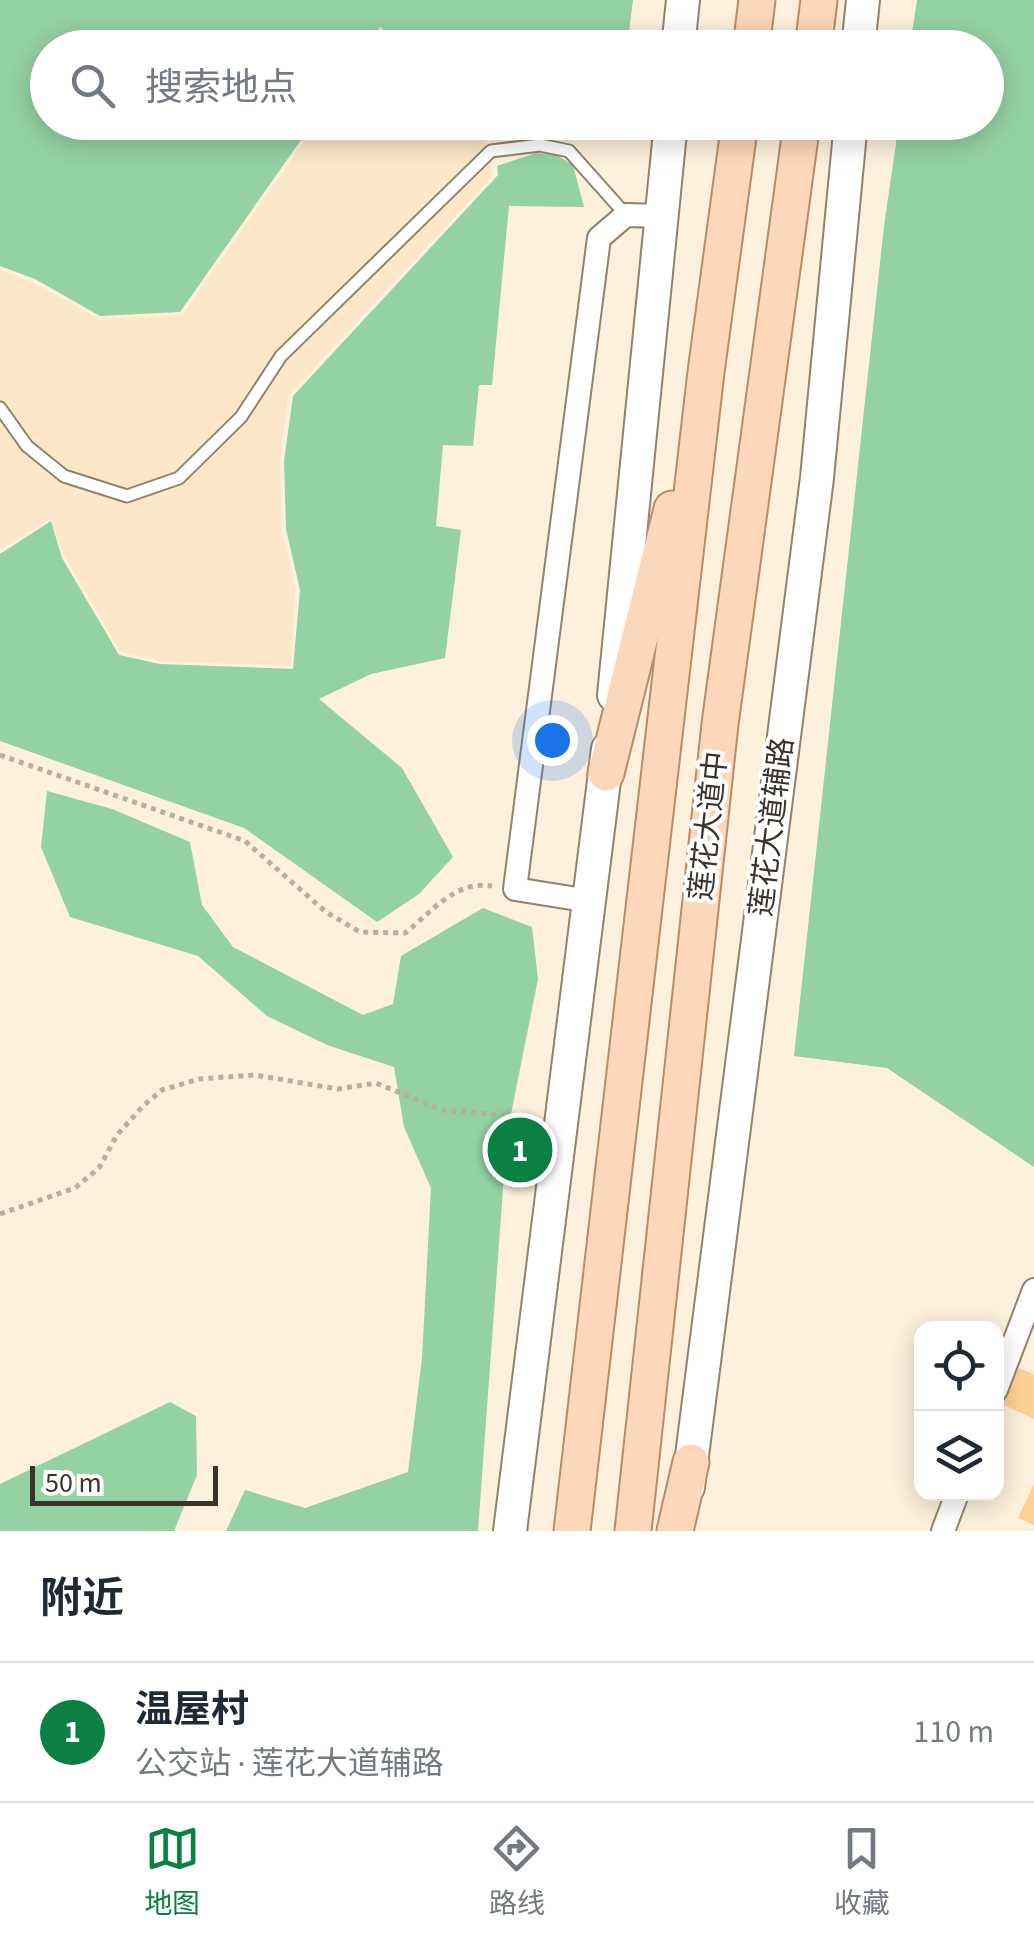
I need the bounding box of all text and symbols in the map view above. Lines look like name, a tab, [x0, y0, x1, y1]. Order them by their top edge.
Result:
search box	[30, 30, 1004, 140]
icon: search	[65, 58, 120, 113]
text: 搜索地点	[145, 61, 297, 115]
your location	[527, 715, 578, 766]
street label: 莲花大道辅路	[740, 735, 804, 919]
street label: 莲花大道中	[680, 749, 738, 903]
pin: 1	[488, 1112, 552, 1188]
map controls	[914, 1321, 1004, 1501]
button: locate	[914, 1321, 1004, 1411]
button: layers	[914, 1411, 1004, 1501]
scale bar	[30, 1461, 218, 1506]
text: 50 m	[45, 1463, 102, 1503]
text: 附近	[40, 1569, 124, 1629]
text: 温屋村	[135, 1683, 249, 1737]
text: 1	[64, 1709, 81, 1755]
text: 110 m	[913, 1709, 994, 1755]
text: 公交站 · 莲花大道辅路	[135, 1741, 444, 1787]
tab: 地图	[144, 1821, 200, 1924]
tab: 路线	[489, 1821, 545, 1924]
tab: 收藏	[834, 1821, 890, 1924]

